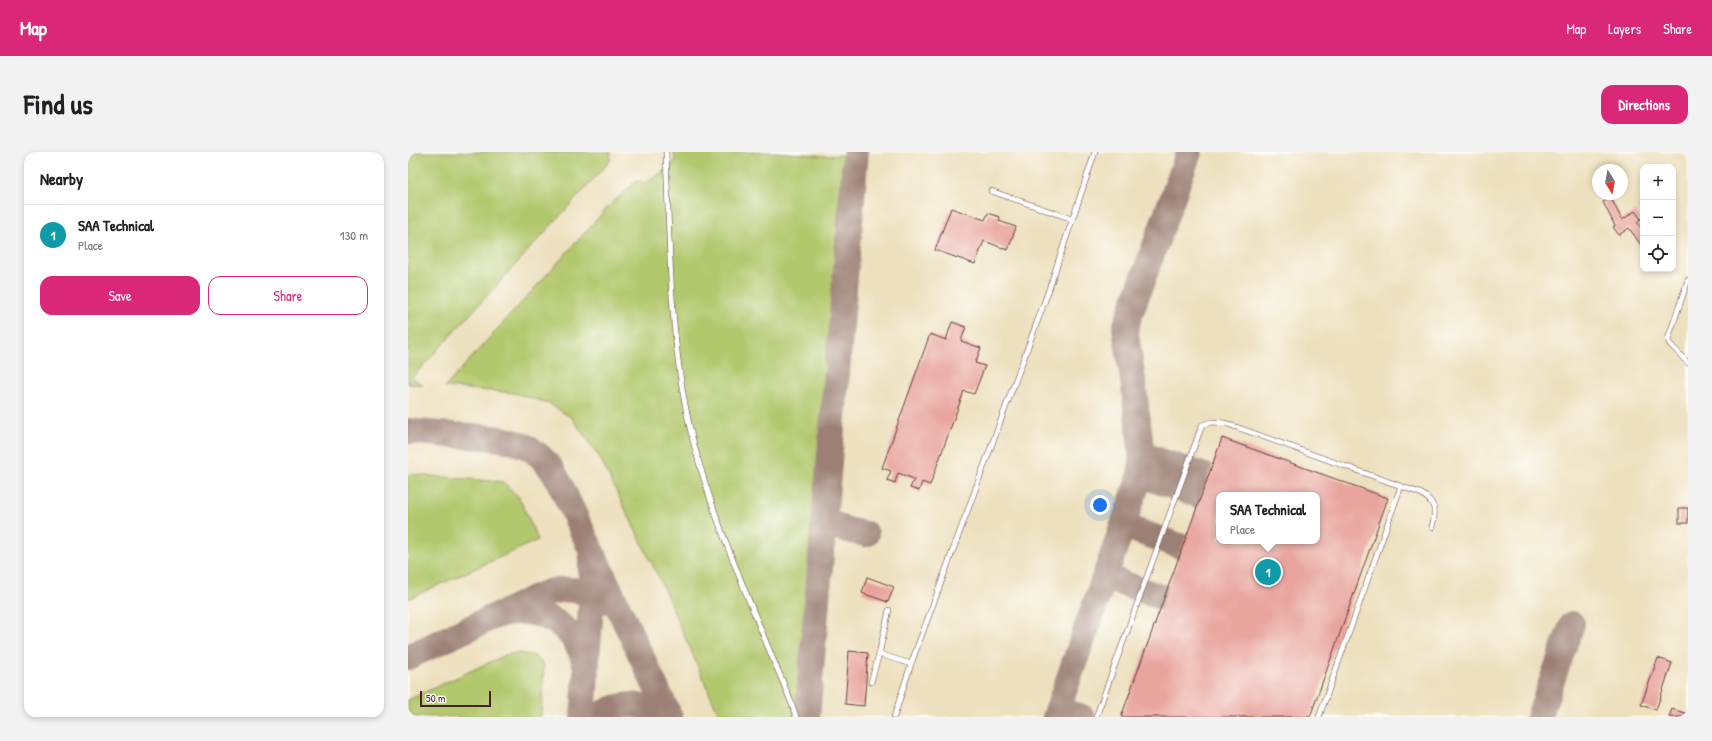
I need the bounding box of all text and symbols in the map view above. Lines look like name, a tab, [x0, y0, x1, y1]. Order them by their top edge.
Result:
text: Map	[20, 15, 47, 41]
text: Map	[1566, 19, 1586, 38]
text: Layers	[1608, 19, 1641, 38]
text: Share	[1663, 19, 1692, 38]
text: Find us	[24, 85, 93, 123]
button: Directions	[1601, 85, 1688, 124]
north arrow	[1592, 164, 1628, 200]
map controls	[1640, 164, 1676, 272]
button: +	[1640, 164, 1676, 200]
text: Nearby	[40, 167, 83, 190]
button: −	[1640, 200, 1676, 236]
text: SAA Technical	[78, 215, 154, 236]
text: 1	[51, 226, 55, 244]
text: 130 m	[340, 226, 368, 244]
text: Place	[78, 236, 103, 254]
button: locate	[1640, 236, 1676, 272]
button: Save	[40, 276, 200, 315]
button: Share	[208, 276, 368, 315]
popup	[1216, 492, 1320, 544]
your location	[1090, 495, 1110, 515]
text: SAA Technical	[1230, 499, 1306, 520]
text: Place	[1230, 520, 1255, 538]
pin: 1	[1255, 557, 1281, 587]
scale bar	[420, 689, 491, 708]
text: 50 m	[426, 691, 446, 705]

